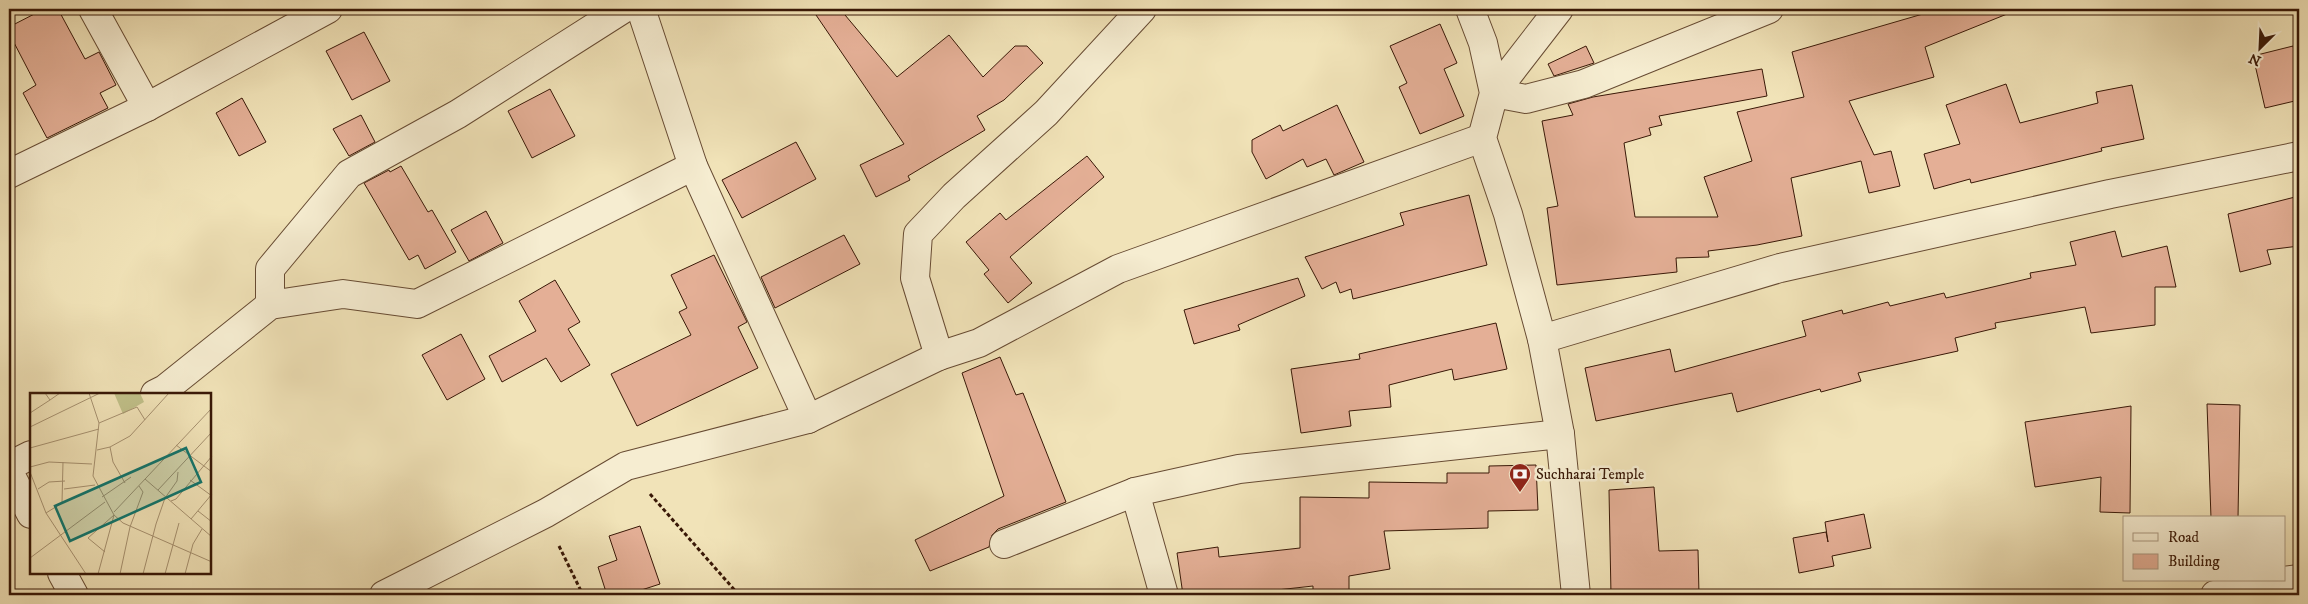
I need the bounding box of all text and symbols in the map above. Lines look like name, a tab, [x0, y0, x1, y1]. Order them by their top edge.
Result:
north arrow	[2236, 22, 2286, 72]
text: N	[2246, 48, 2264, 70]
inset map	[30, 393, 211, 574]
bank icon: Suchharai Temple	[1508, 462, 1532, 493]
place label: Suchharai Temple	[1536, 465, 1644, 484]
legend	[2123, 516, 2286, 582]
text: Road	[2168, 528, 2200, 547]
text: Building	[2168, 552, 2220, 571]

